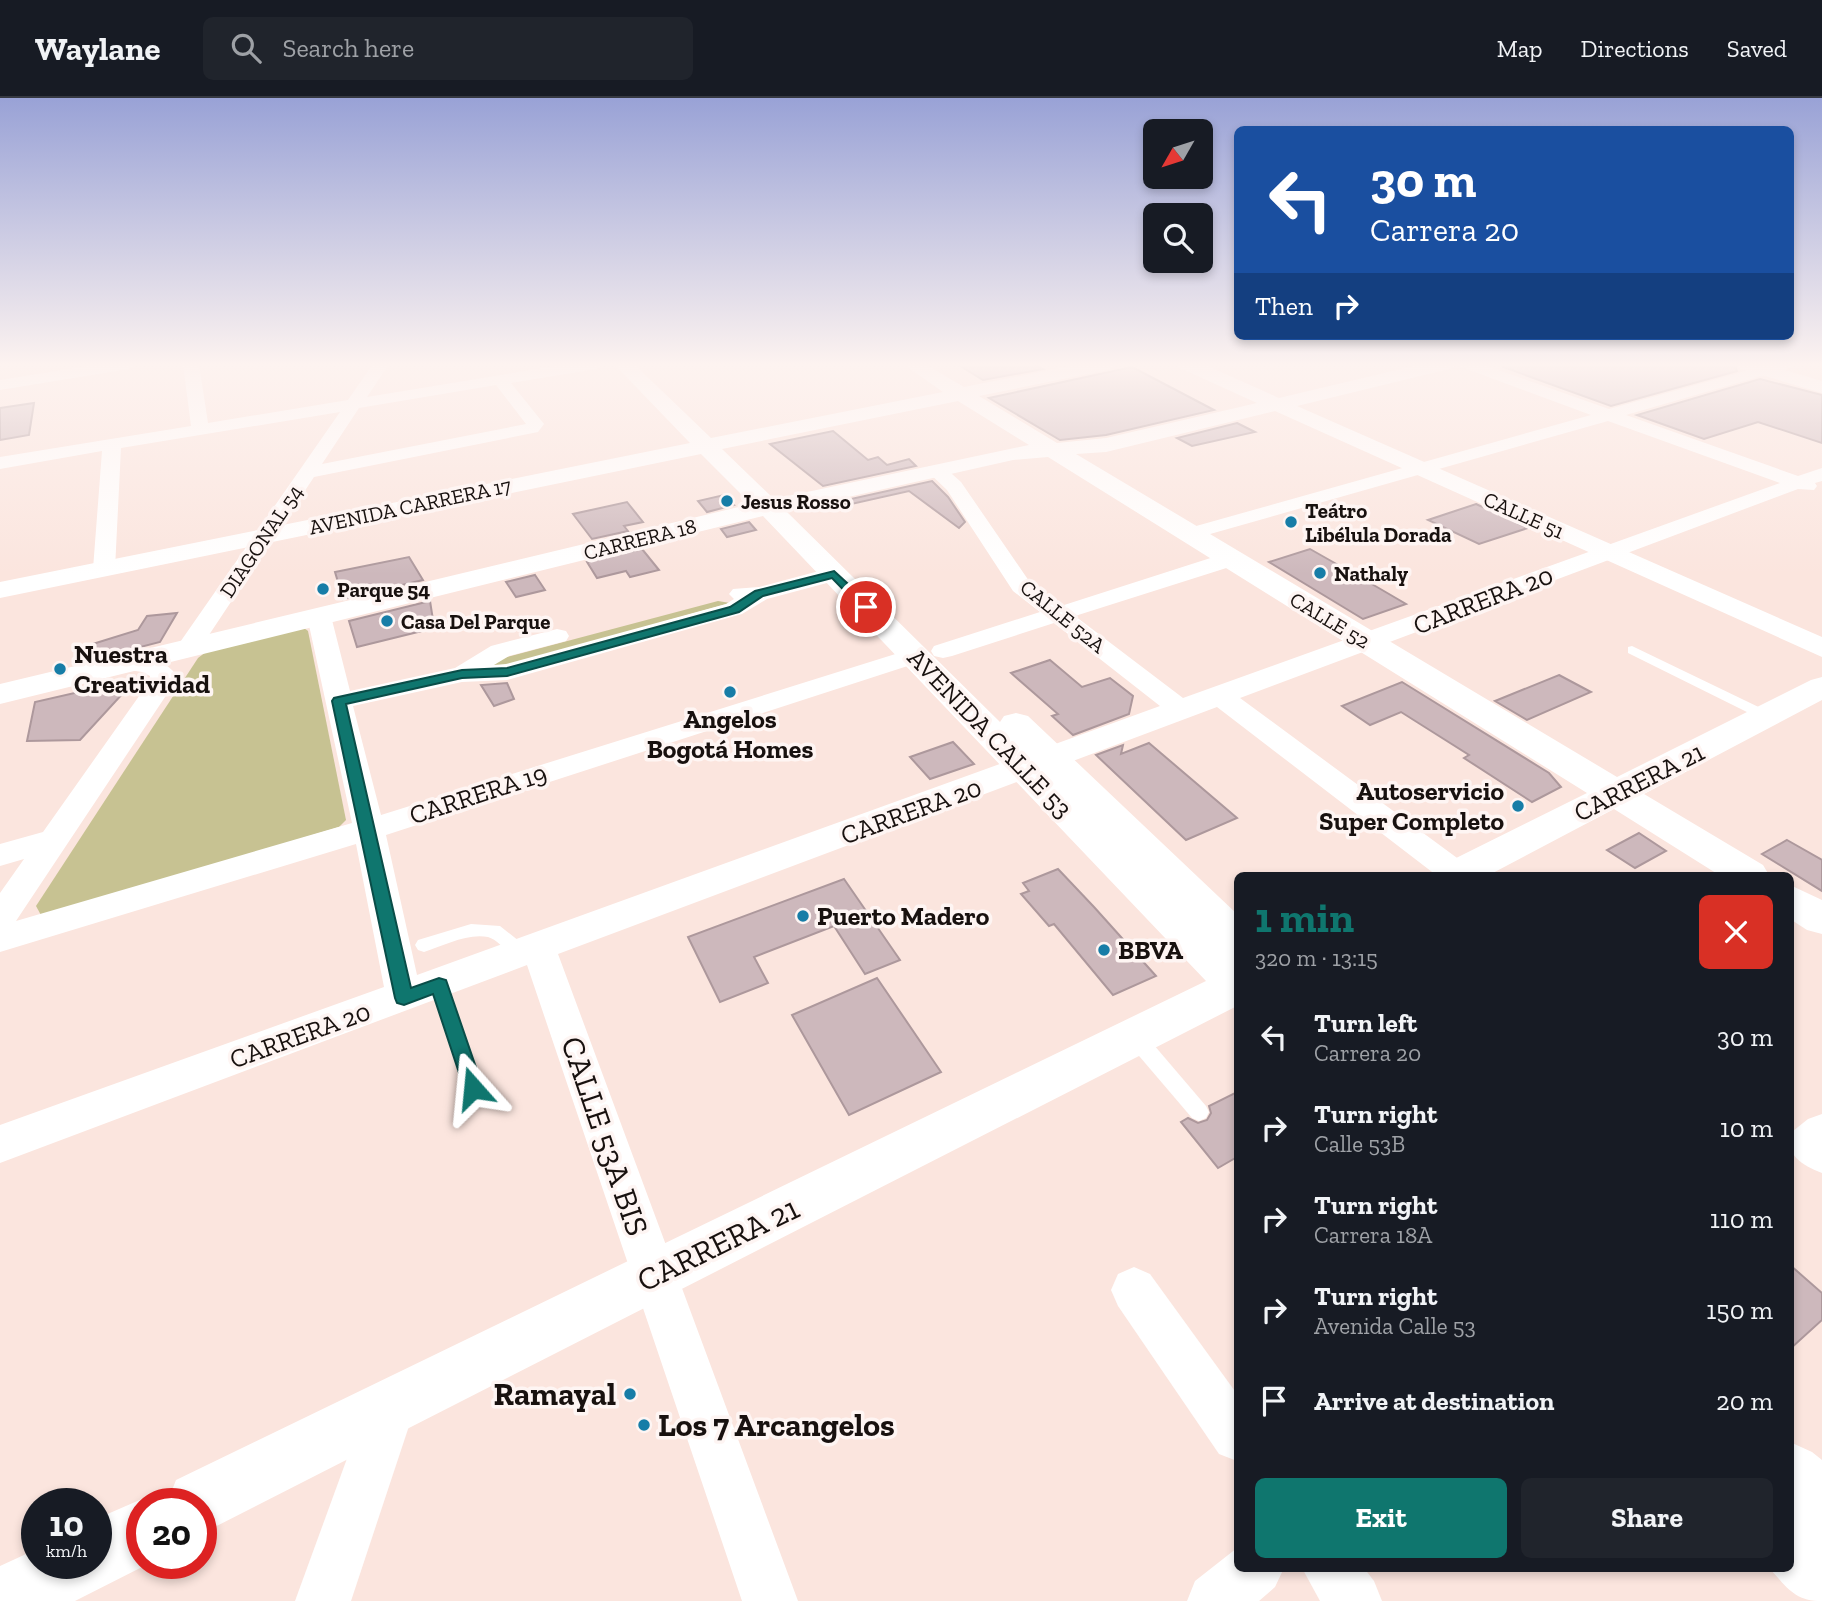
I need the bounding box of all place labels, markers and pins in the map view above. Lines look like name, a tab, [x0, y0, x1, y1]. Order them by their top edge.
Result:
place label: Jesus Rosso	[741, 489, 851, 514]
marker: Jesus Rosso	[719, 493, 735, 509]
place label: Teátro Libélula Dorada	[1305, 498, 1452, 547]
marker: Teátro Libélula Dorada	[1283, 514, 1299, 530]
place label: Nathaly	[1334, 561, 1408, 586]
marker: Nathaly	[1312, 565, 1328, 581]
place label: Parque 54	[337, 577, 430, 602]
pin	[836, 577, 896, 637]
marker: Parque 54	[315, 581, 331, 597]
place label: Casa Del Parque	[401, 609, 550, 634]
marker: Casa Del Parque	[379, 613, 395, 629]
place label: Nuestra Creatividad	[74, 638, 210, 700]
marker: Nuestra Creatividad	[52, 661, 68, 677]
marker: Angelos Bogotá Homes	[722, 684, 738, 700]
place label: Angelos Bogotá Homes	[647, 703, 813, 765]
place label: Autoservicio Super Completo	[1319, 775, 1504, 837]
marker: Autoservicio Super Completo	[1510, 798, 1526, 814]
place label: Puerto Madero	[817, 900, 990, 932]
marker: Puerto Madero	[795, 908, 811, 924]
place label: BBVA	[1118, 934, 1183, 966]
marker: BBVA	[1096, 942, 1112, 958]
place label: Ramayal	[494, 1375, 616, 1413]
marker: Ramayal	[622, 1386, 638, 1402]
place label: Los 7 Arcangelos	[658, 1406, 895, 1444]
marker: Los 7 Arcangelos	[636, 1417, 652, 1433]

